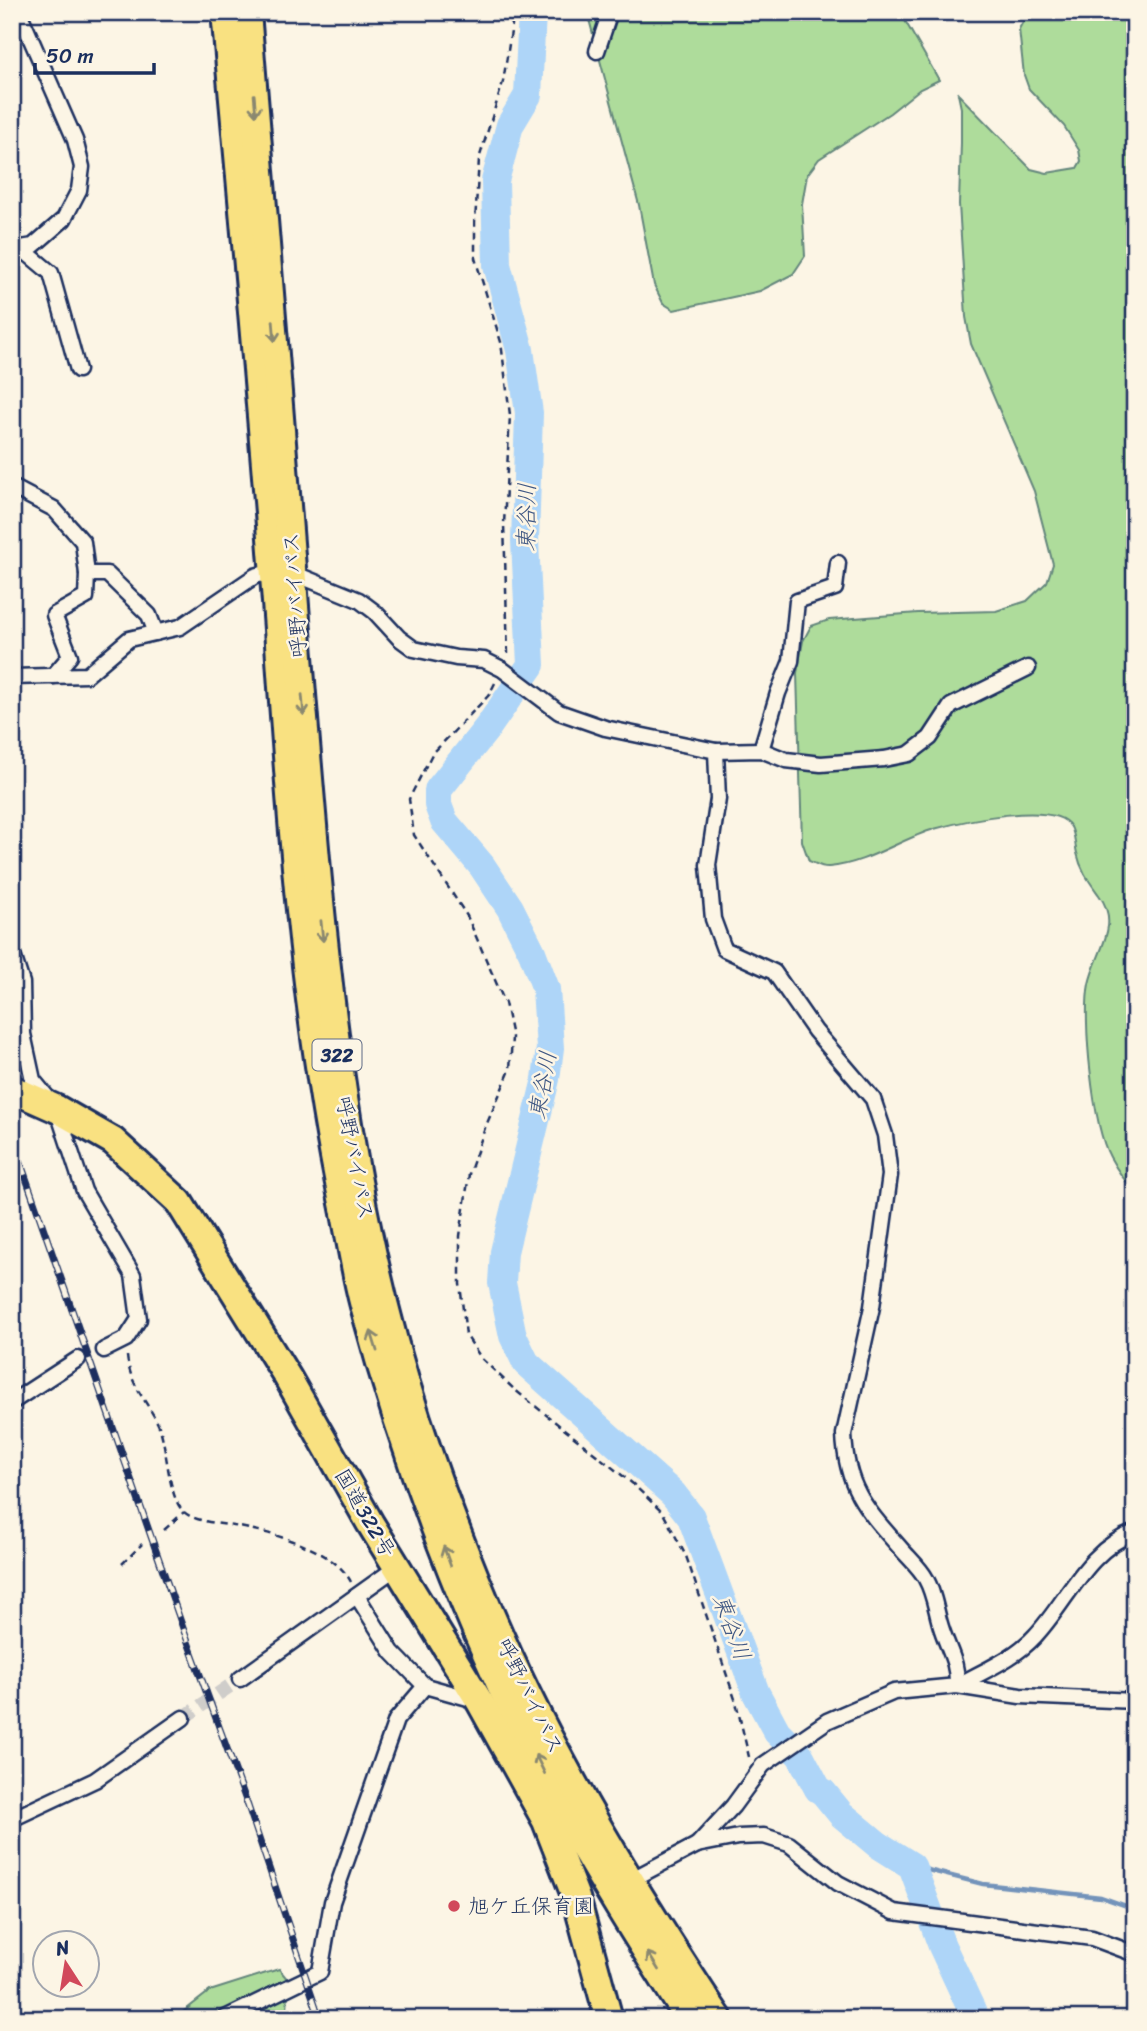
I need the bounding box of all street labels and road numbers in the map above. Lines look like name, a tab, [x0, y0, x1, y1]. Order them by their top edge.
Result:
street label: 呼野バイパス	[272, 531, 318, 659]
road number: 322	[312, 1040, 362, 1070]
street label: 呼野バイパス	[324, 1093, 386, 1223]
street label: 国道322号	[324, 1461, 406, 1565]
street label: 呼野バイパス	[485, 1631, 575, 1761]

